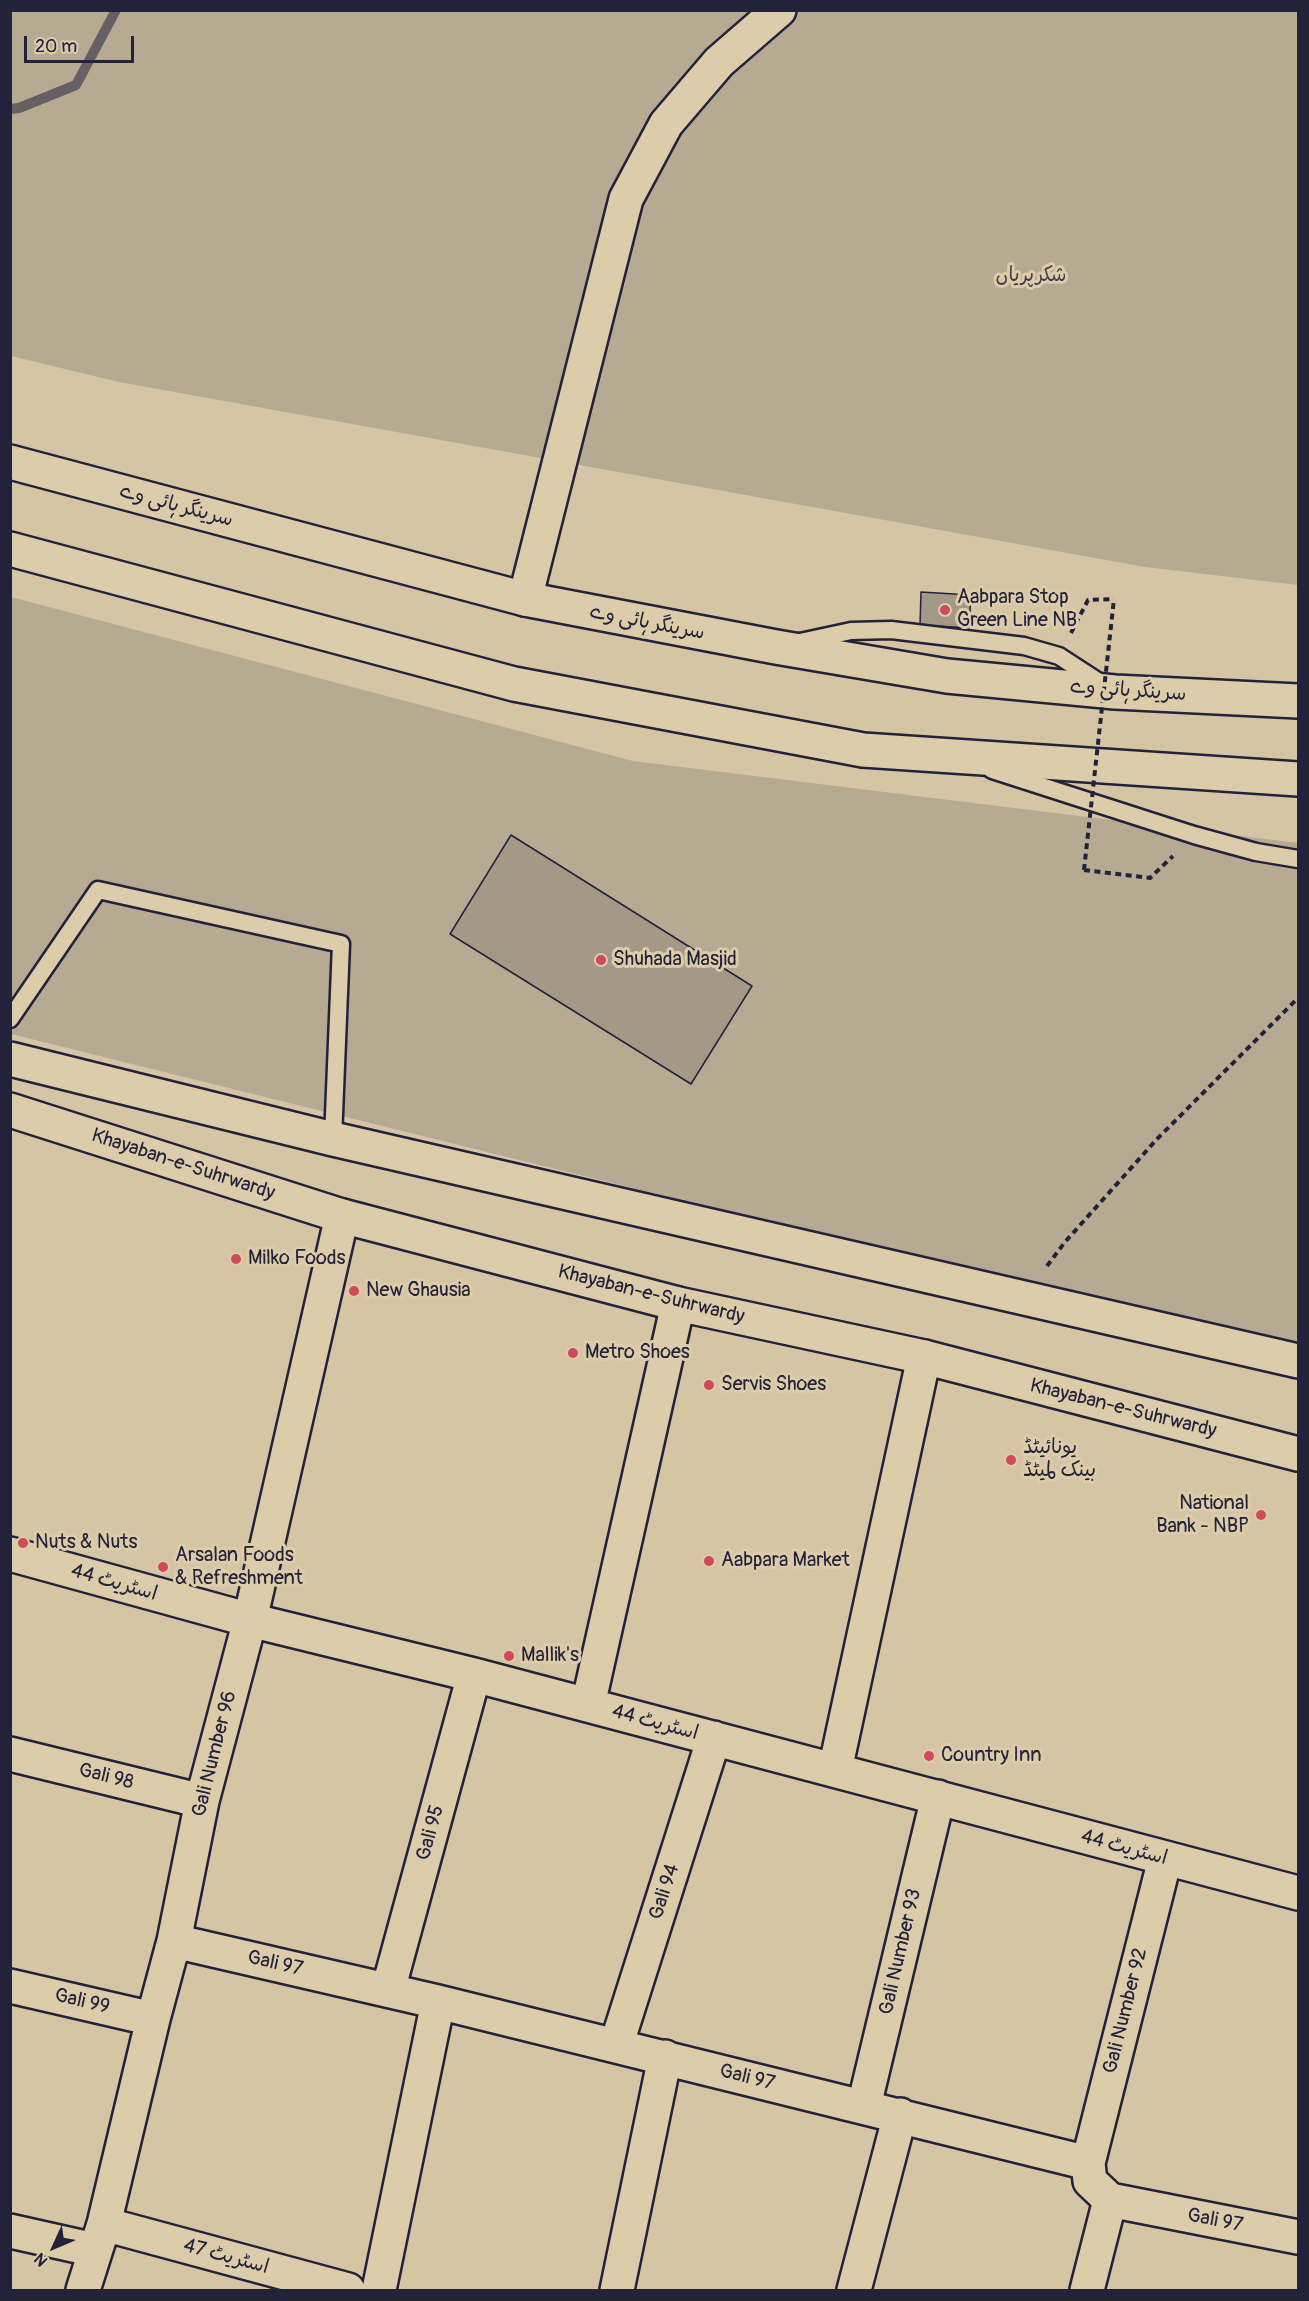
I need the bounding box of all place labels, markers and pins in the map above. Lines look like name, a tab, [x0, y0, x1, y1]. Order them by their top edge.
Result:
place label: Aabpara Stop Green Line NB	[957, 586, 1077, 633]
marker: Aabpara Stop Green Line NB	[938, 603, 952, 617]
place label: Shuhada Masjid	[613, 948, 737, 972]
marker: Shuhada Masjid	[594, 953, 608, 967]
place label: Milko Foods	[248, 1247, 345, 1271]
marker: Milko Foods	[229, 1252, 243, 1266]
place label: New Ghausia	[366, 1279, 471, 1303]
marker: New Ghausia	[347, 1284, 361, 1298]
place label: Metro Shoes	[585, 1341, 690, 1365]
marker: Metro Shoes	[566, 1346, 580, 1360]
place label: Servis Shoes	[721, 1373, 826, 1397]
marker: Servis Shoes	[702, 1378, 716, 1392]
place label: یونائیٹڈ بینک لمیٹڈ	[1023, 1436, 1096, 1483]
marker: یونائیٹڈ بینک لمیٹڈ	[1004, 1453, 1018, 1467]
place label: National Bank - NBP	[1156, 1492, 1249, 1539]
marker: National Bank - NBP	[1254, 1508, 1268, 1522]
place label: Nuts & Nuts	[35, 1531, 137, 1555]
marker: Nuts & Nuts	[16, 1536, 30, 1550]
place label: Arsalan Foods & Refreshment	[175, 1544, 303, 1591]
place label: Aabpara Market	[721, 1549, 850, 1573]
marker: Aabpara Market	[702, 1554, 716, 1568]
marker: Arsalan Foods & Refreshment	[156, 1560, 170, 1574]
place label: Mallik's	[521, 1644, 579, 1668]
marker: Mallik's	[502, 1649, 516, 1663]
place label: Country Inn	[941, 1744, 1042, 1768]
marker: Country Inn	[922, 1749, 936, 1763]

